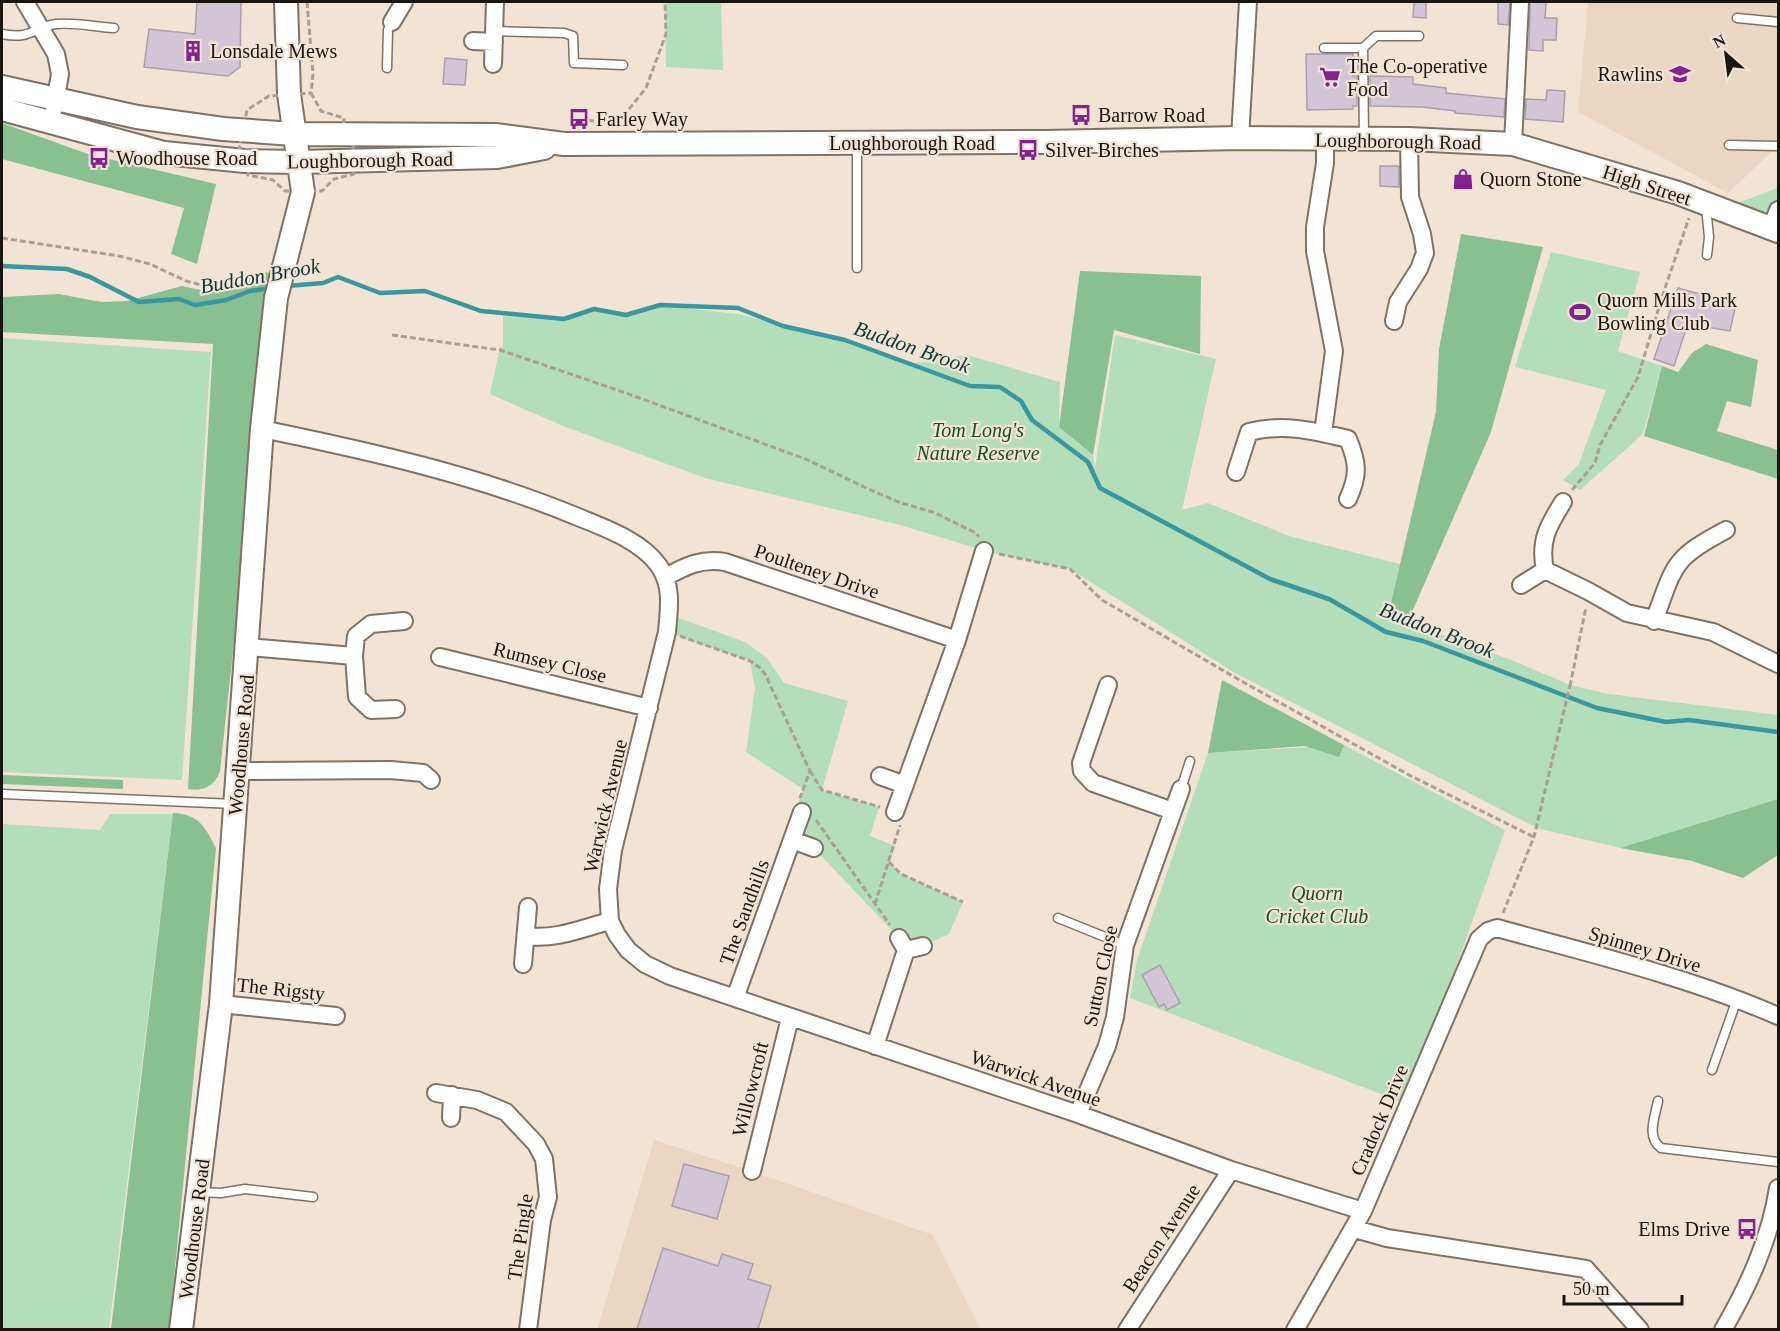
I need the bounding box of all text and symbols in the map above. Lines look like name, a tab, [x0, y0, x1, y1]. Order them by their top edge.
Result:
north arrow	[1696, 24, 1756, 84]
text: N	[1710, 31, 1729, 51]
building icon: Lonsdale Mews	[181, 39, 205, 63]
place label: Lonsdale Mews	[210, 40, 337, 62]
place label: The Co-operative Food	[1347, 55, 1488, 100]
school or university icon: Rawlins	[1668, 62, 1692, 86]
place label: Rawlins	[1597, 63, 1663, 85]
supermarket icon: The Co-operative Food	[1318, 65, 1342, 89]
bus stop icon: Barrow Road	[1069, 103, 1093, 127]
place label: Barrow Road	[1098, 104, 1205, 126]
bus stop icon: Farley Way	[567, 107, 591, 131]
place label: Farley Way	[596, 108, 688, 131]
street label: Loughborough Road	[1315, 129, 1481, 154]
street label: Loughborough Road	[829, 132, 995, 155]
bus stop icon: Silver Birches	[1016, 138, 1040, 162]
place label: Silver Birches	[1045, 139, 1159, 161]
bus stop icon: Woodhouse Road	[87, 146, 111, 170]
place label: Woodhouse Road	[116, 147, 257, 169]
street label: Loughborough Road	[287, 148, 453, 173]
street label: High Street	[1600, 160, 1694, 211]
shop icon: Quorn Stone	[1451, 167, 1475, 191]
place label: Quorn Stone	[1480, 168, 1582, 190]
water label: Buddon Brook	[198, 254, 322, 298]
place label: Quorn Mills Park Bowling Club	[1597, 289, 1737, 335]
sports icon: Quorn Mills Park Bowling Club	[1568, 300, 1592, 324]
water label: Buddon Brook	[851, 316, 974, 378]
park label: Tom Long's Nature Reserve	[915, 419, 1040, 464]
street label: Poulteney Drive	[751, 539, 882, 604]
water label: Buddon Brook	[1376, 597, 1498, 663]
street label: Rumsey Close	[491, 637, 609, 688]
street label: Woodhouse Road	[224, 674, 258, 816]
street label: Warwick Avenue	[579, 737, 631, 875]
street label: The Sandhills	[715, 856, 773, 968]
park label: Quorn Cricket Club	[1266, 882, 1368, 927]
street label: Spinney Drive	[1586, 922, 1704, 977]
street label: Sutton Close	[1079, 923, 1121, 1029]
street label: The Rigsty	[236, 973, 326, 1006]
street label: Willowcroft	[728, 1039, 773, 1139]
street label: Warwick Avenue	[968, 1045, 1104, 1111]
street label: Cradock Drive	[1346, 1061, 1412, 1179]
street label: Woodhouse Road	[174, 1158, 214, 1300]
street label: Beacon Avenue	[1118, 1180, 1204, 1296]
street label: The Pingle	[503, 1192, 538, 1282]
bus stop icon: Elms Drive	[1735, 1217, 1759, 1241]
place label: Elms Drive	[1638, 1218, 1730, 1240]
scale bar	[1564, 1268, 1682, 1306]
text: 50 m	[1573, 1279, 1610, 1299]

